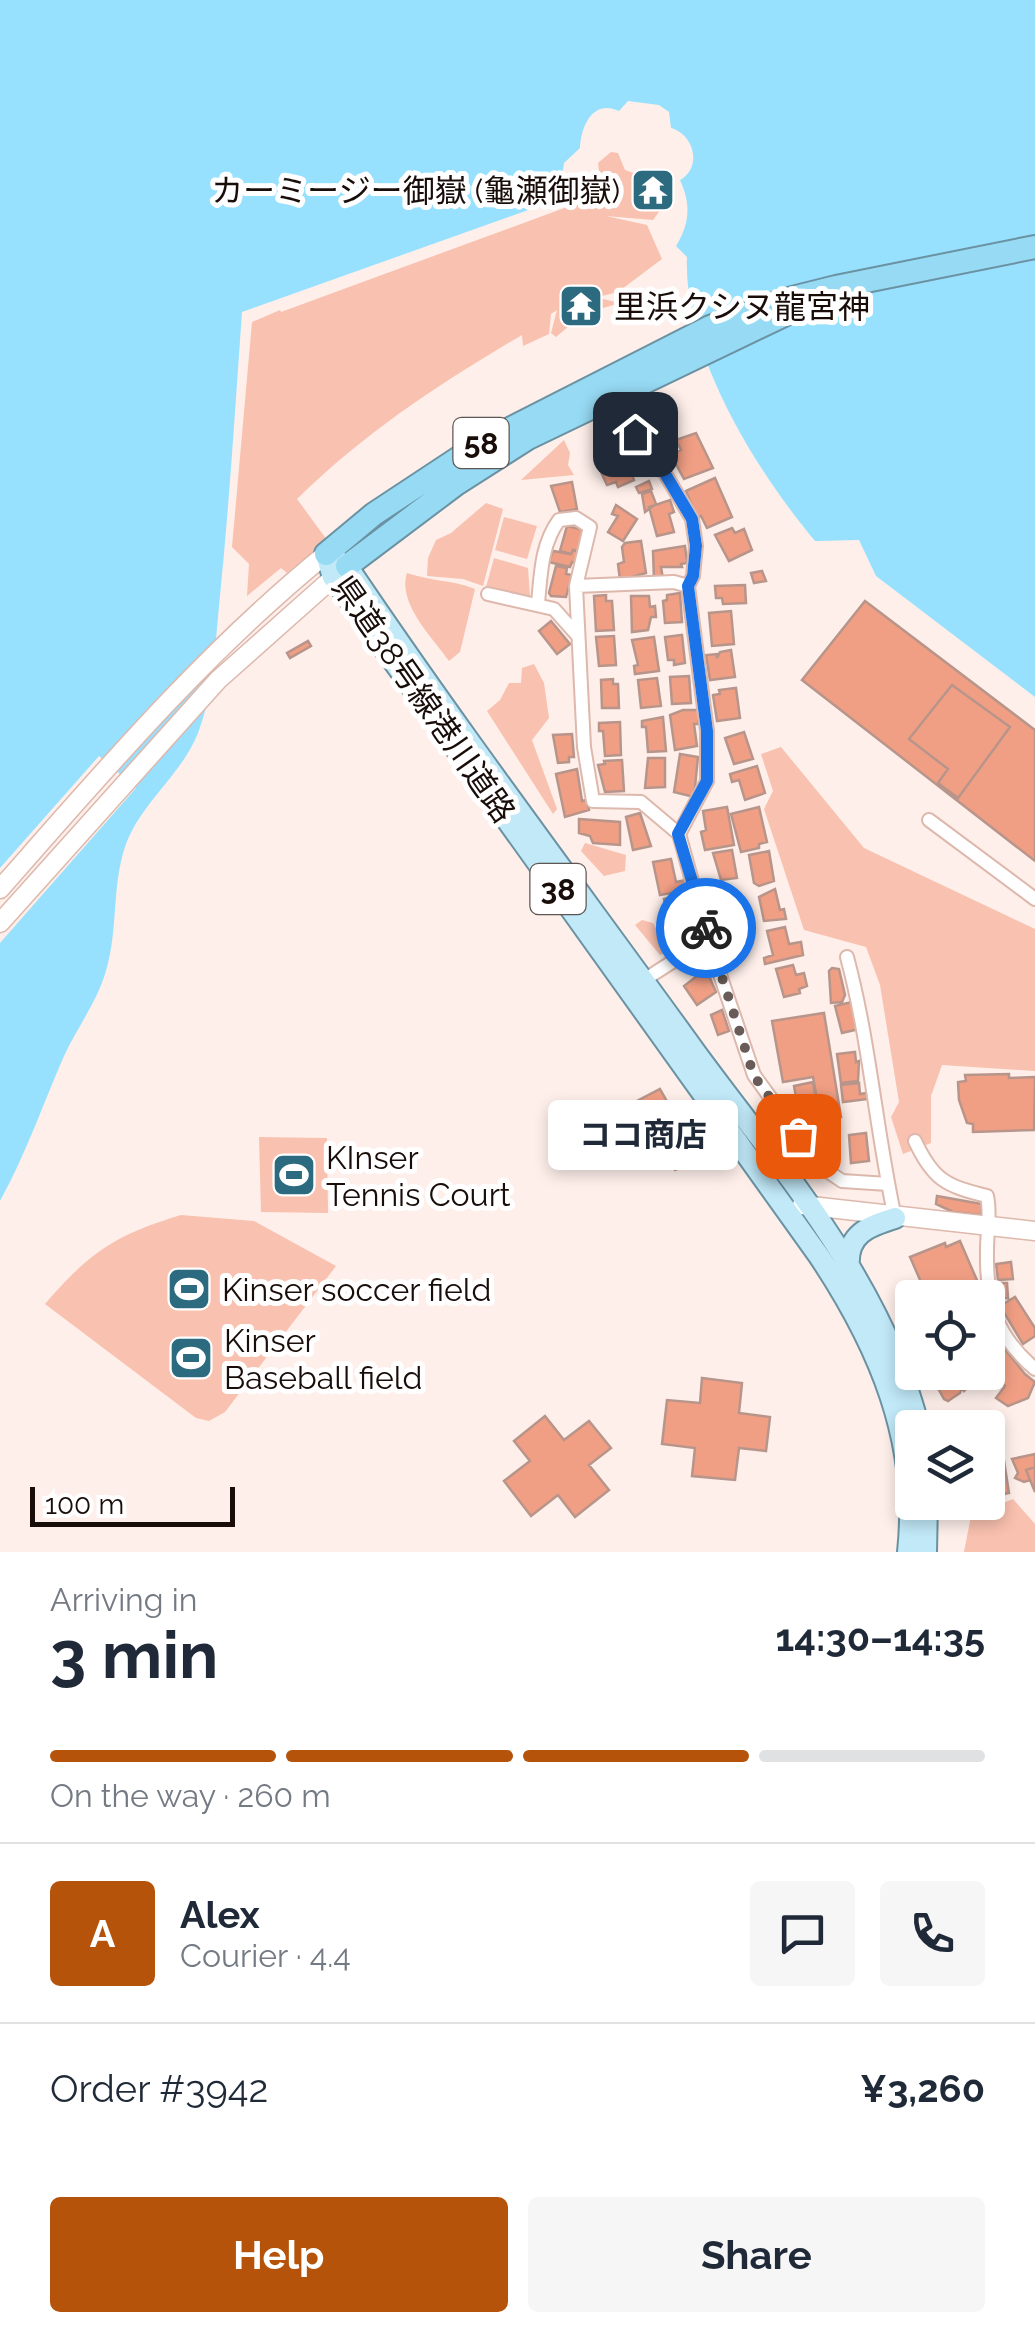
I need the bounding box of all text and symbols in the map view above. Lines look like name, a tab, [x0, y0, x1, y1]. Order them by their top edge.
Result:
temple icon: カーミージー御嶽 (龜瀬御嶽)	[630, 167, 676, 213]
place label: カーミージー御嶽 (龜瀬御嶽)	[211, 172, 620, 209]
temple icon: 里浜クシヌ龍宮神	[558, 283, 604, 329]
place label: 里浜クシヌ龍宮神	[614, 288, 870, 325]
pin	[593, 392, 678, 477]
icon: home	[608, 407, 663, 462]
road number: 58	[454, 418, 508, 468]
street label: 県道38号線港川道路	[325, 569, 523, 829]
road number: 38	[530, 864, 586, 914]
courier	[656, 878, 756, 978]
icon: bike	[679, 901, 734, 956]
pin	[756, 1094, 841, 1179]
callout: ココ商店	[548, 1101, 738, 1171]
icon: bag	[771, 1109, 826, 1164]
text: ココ商店	[579, 1116, 707, 1153]
place label: KInser Tennis Court	[326, 1139, 511, 1213]
sports icon: KInser Tennis Court	[271, 1152, 317, 1198]
sports icon: Kinser soccer field	[166, 1266, 212, 1312]
place label: Kinser soccer field	[222, 1271, 491, 1308]
map controls	[895, 1280, 1005, 1520]
button: locate	[895, 1280, 1005, 1390]
place label: Kinser Baseball field	[224, 1322, 422, 1396]
sports icon: Kinser Baseball field	[168, 1335, 214, 1381]
button: layers	[895, 1410, 1005, 1520]
scale bar	[30, 1482, 235, 1526]
text: 100 m	[45, 1488, 124, 1521]
text: Arriving in	[50, 1581, 197, 1618]
text: 14:30–14:35	[776, 1615, 985, 1660]
text: 3 min	[50, 1617, 218, 1693]
text: On the way · 260 m	[50, 1777, 331, 1814]
button: chat	[750, 1881, 855, 1986]
button: phone	[880, 1881, 985, 1986]
text: Alex	[180, 1892, 260, 1937]
text: A	[90, 1911, 115, 1956]
text: Courier · 4.4	[180, 1937, 351, 1974]
text: Order #3942	[50, 2066, 268, 2111]
text: ¥3,260	[860, 2066, 985, 2111]
button: Help	[50, 2197, 508, 2312]
button: Share	[528, 2197, 985, 2312]

